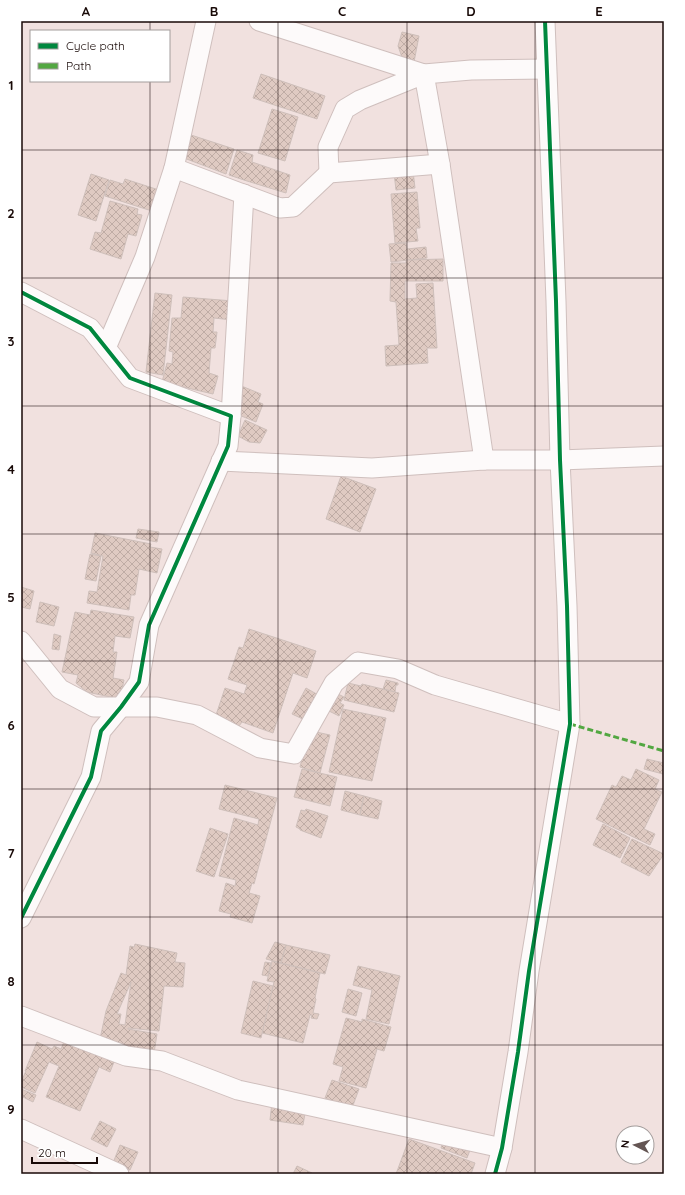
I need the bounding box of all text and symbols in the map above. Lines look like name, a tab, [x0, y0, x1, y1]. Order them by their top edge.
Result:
text: A	[82, 3, 91, 19]
text: B	[210, 3, 218, 19]
text: C	[338, 3, 346, 19]
text: D	[466, 3, 476, 19]
text: E	[595, 3, 603, 19]
legend	[30, 30, 170, 82]
text: Cycle path	[66, 38, 125, 53]
text: Path	[66, 58, 91, 73]
text: 1	[8, 77, 14, 93]
text: 2	[7, 205, 15, 221]
text: 3	[8, 333, 15, 349]
text: 4	[7, 461, 15, 477]
text: 5	[7, 589, 15, 605]
text: 6	[7, 717, 15, 733]
text: 7	[7, 845, 15, 861]
text: 8	[7, 973, 15, 989]
text: 9	[7, 1101, 15, 1117]
north arrow	[615, 1125, 655, 1165]
scale bar	[32, 1139, 97, 1165]
text: N	[618, 1139, 632, 1149]
text: 20 m	[38, 1145, 66, 1160]

